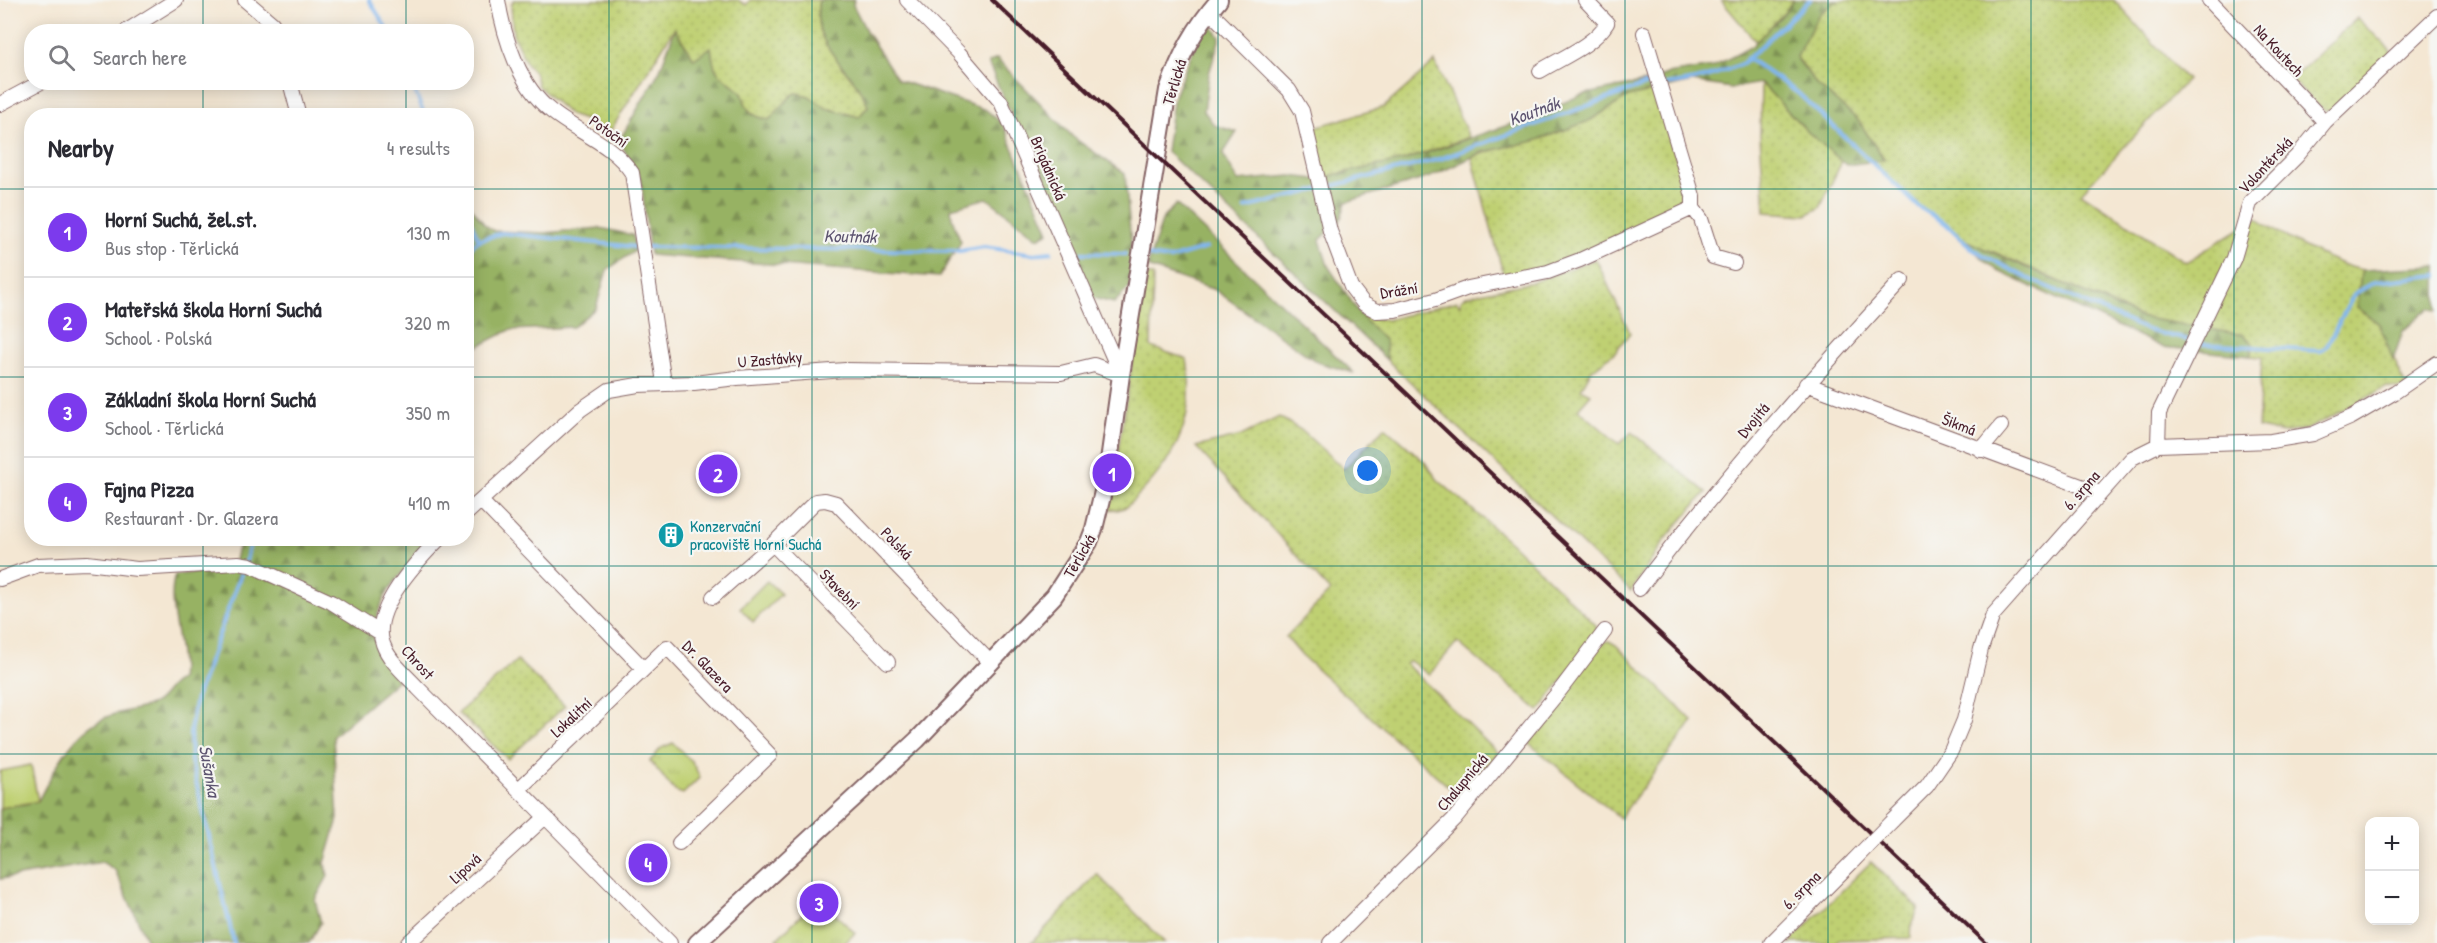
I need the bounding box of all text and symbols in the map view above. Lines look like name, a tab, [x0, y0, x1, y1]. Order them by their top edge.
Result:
street label: Na Koutech	[2249, 19, 2309, 81]
search box	[24, 24, 474, 90]
icon: search	[45, 41, 78, 74]
text: Search here	[93, 42, 187, 72]
street label: Těrlická	[1157, 56, 1191, 108]
water label: Koutnák	[1505, 90, 1564, 132]
street label: Potoční	[585, 110, 633, 152]
text: Nearby	[48, 130, 114, 165]
street label: Volontérská	[2233, 132, 2297, 198]
street label: Brigádnická	[1026, 133, 1072, 203]
text: 4 results	[387, 134, 450, 161]
text: Horní Suchá, žel.st.	[105, 204, 257, 234]
text: 1	[64, 219, 71, 246]
text: 130 m	[407, 219, 450, 246]
water label: Koutnák	[823, 223, 878, 249]
text: Bus stop · Těrlická	[105, 234, 239, 261]
street label: Drážní	[1379, 276, 1419, 304]
text: Mateřská škola Horní Suchá	[105, 294, 322, 324]
text: 2	[63, 309, 72, 336]
text: 320 m	[405, 309, 450, 336]
text: School · Polská	[105, 324, 212, 351]
street label: U Zastávky	[737, 345, 803, 373]
text: Základní škola Horní Suchá	[105, 384, 316, 414]
street label: Dvojitá	[1732, 398, 1774, 442]
text: 3	[63, 399, 72, 426]
text: 350 m	[405, 399, 450, 426]
street label: Šikmá	[1939, 408, 1979, 440]
text: School · Těrlická	[105, 414, 224, 441]
pin: 1	[1092, 450, 1132, 496]
pin: 2	[698, 452, 738, 496]
your location	[1353, 456, 1382, 485]
street label: 6. srpna	[2058, 465, 2104, 515]
text: Fajna Pizza	[105, 474, 194, 504]
text: 4	[64, 489, 71, 516]
text: 410 m	[408, 489, 450, 516]
text: Restaurant · Dr. Glazera	[105, 504, 278, 531]
place label: Konzervační pracoviště Horní Suchá	[690, 515, 821, 555]
building icon: Konzervační pracoviště Horní Suchá	[656, 520, 686, 550]
street label: Polská	[876, 522, 918, 564]
street label: Těrlická	[1058, 530, 1100, 582]
street label: Stavební	[815, 564, 865, 614]
street label: Dr. Glazera	[678, 635, 738, 697]
street label: Chrost	[397, 640, 440, 685]
street label: Lokalitní	[545, 692, 597, 742]
water label: Sušanka	[193, 743, 227, 801]
street label: Chalupnická	[1431, 748, 1493, 816]
map controls	[2365, 817, 2419, 925]
button: +	[2365, 817, 2419, 871]
pin: 4	[628, 840, 668, 886]
street label: Lipová	[445, 848, 485, 888]
street label: 6. srpna	[1777, 866, 1825, 914]
button: −	[2365, 871, 2419, 925]
pin: 3	[800, 880, 838, 926]

